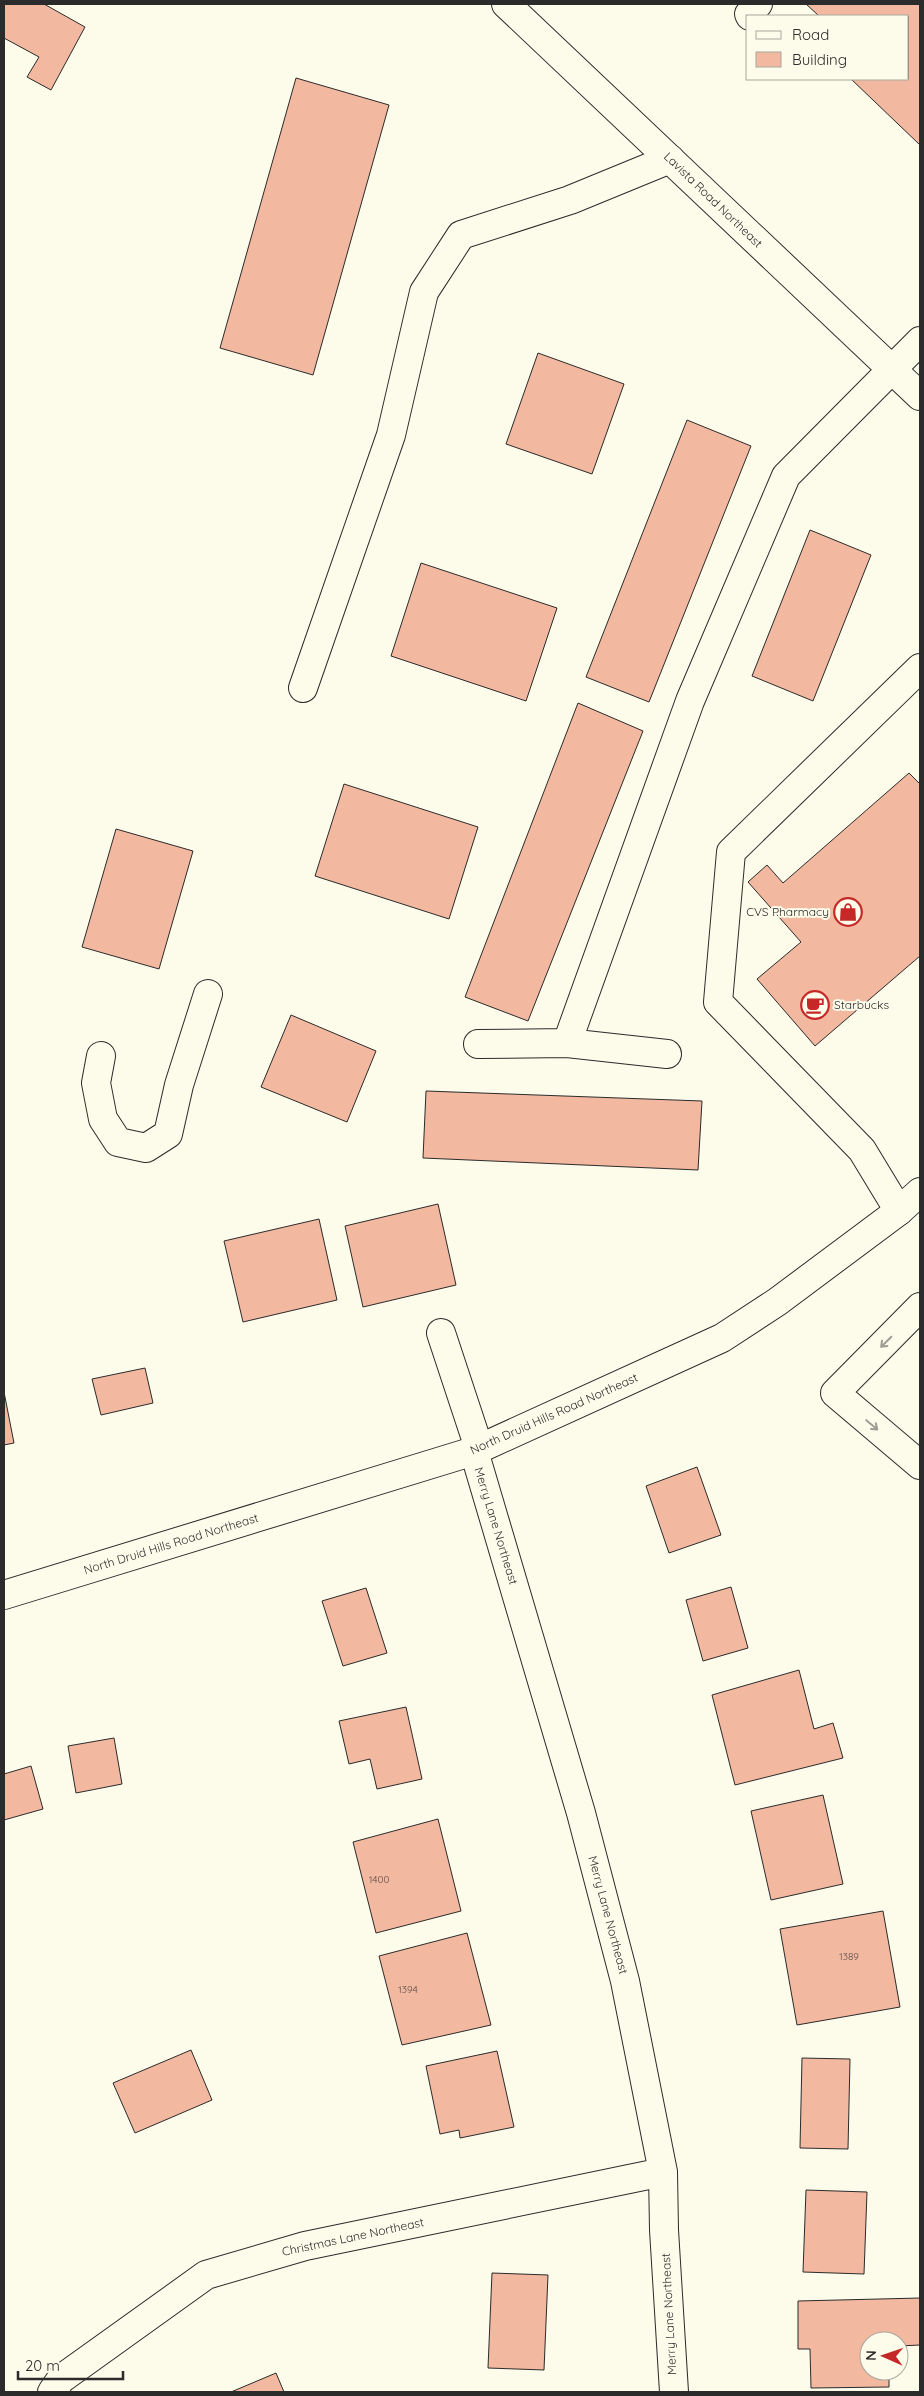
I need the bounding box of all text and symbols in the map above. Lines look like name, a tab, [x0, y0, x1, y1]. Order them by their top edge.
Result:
legend	[746, 15, 909, 80]
text: Road	[792, 25, 829, 44]
text: Building	[792, 50, 847, 69]
street label: Lavista Road Northeast	[661, 149, 766, 251]
shop icon: CVS Pharmacy	[833, 897, 863, 927]
place label: CVS Pharmacy	[746, 904, 829, 919]
cafe icon: Starbucks	[800, 990, 830, 1020]
place label: Starbucks	[834, 997, 889, 1012]
one-way arrow	[880, 1336, 892, 1348]
street label: North Druid Hills Road Northeast	[468, 1370, 640, 1457]
one-way arrow	[866, 1419, 879, 1430]
street label: Merry Lane Northeast	[471, 1465, 521, 1586]
street label: North Druid Hills Road Northeast	[82, 1510, 260, 1577]
street label: Merry Lane Northeast	[585, 1854, 632, 1976]
house number: 1400	[369, 1873, 389, 1886]
house number: 1389	[839, 1950, 859, 1963]
house number: 1394	[398, 1983, 418, 1996]
street label: Christmas Lane Northeast	[281, 2214, 425, 2259]
street label: Merry Lane Northeast	[658, 2253, 679, 2375]
north arrow	[859, 2331, 909, 2381]
scale bar	[18, 2348, 122, 2380]
text: N	[862, 2350, 880, 2361]
text: 20 m	[25, 2356, 60, 2375]

